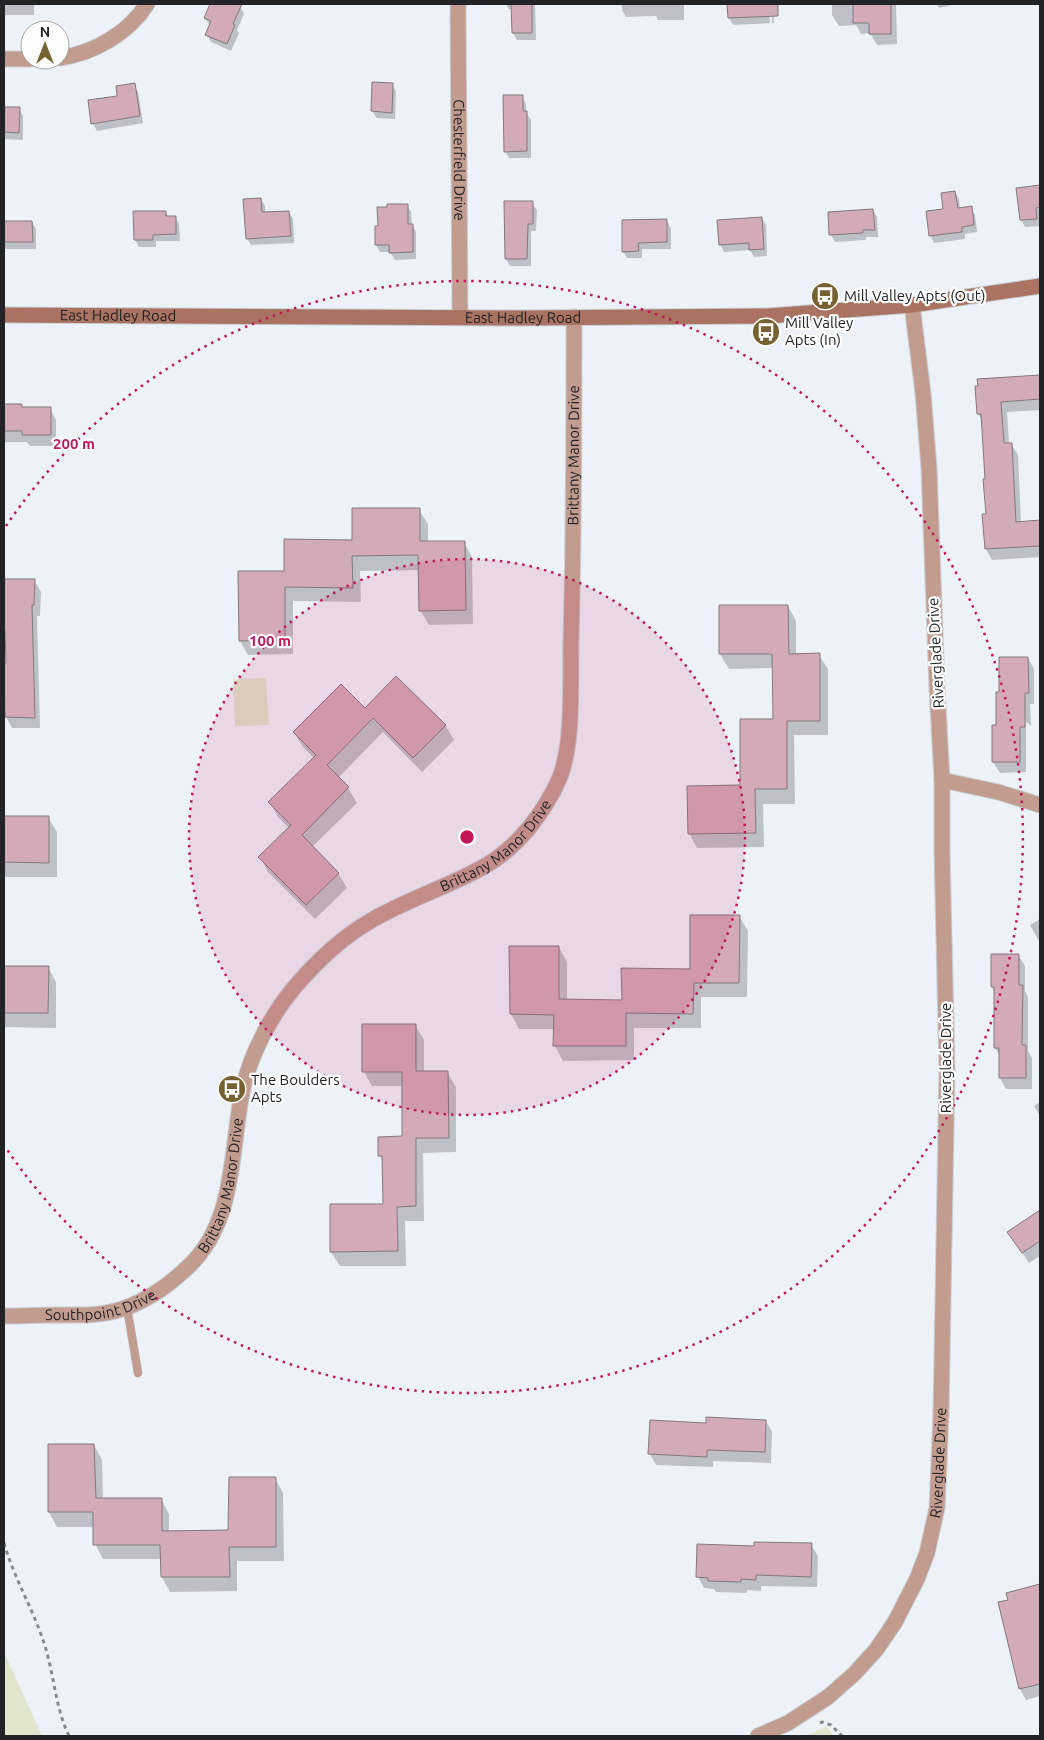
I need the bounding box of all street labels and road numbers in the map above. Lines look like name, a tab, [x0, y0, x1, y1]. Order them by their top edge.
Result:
street label: Chesterfield Drive	[451, 99, 468, 221]
street label: East Hadley Road	[60, 306, 176, 324]
street label: East Hadley Road	[465, 309, 581, 326]
street label: Brittany Manor Drive	[564, 385, 582, 526]
street label: Riverglade Drive	[924, 597, 947, 709]
street label: Brittany Manor Drive	[437, 796, 555, 895]
street label: Riverglade Drive	[937, 1003, 954, 1113]
street label: Brittany Manor Drive	[194, 1117, 246, 1256]
street label: Southpoint Drive	[45, 1285, 159, 1323]
street label: Riverglade Drive	[926, 1407, 949, 1520]

